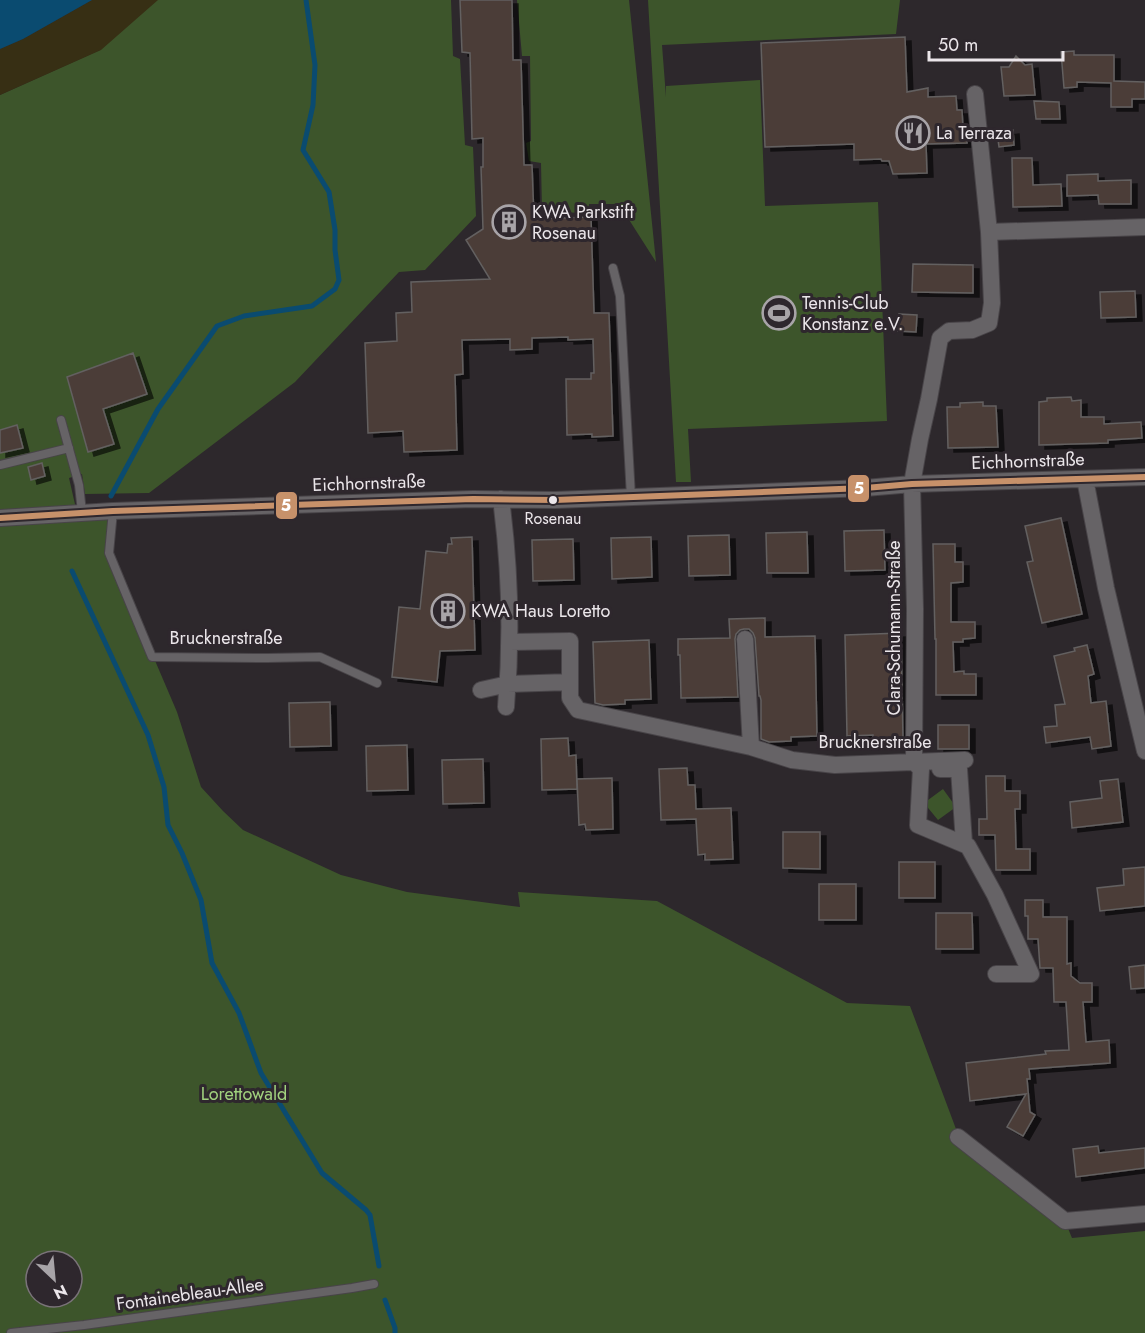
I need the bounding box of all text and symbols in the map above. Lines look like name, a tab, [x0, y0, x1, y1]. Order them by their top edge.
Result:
scale bar	[929, 24, 1062, 62]
text: 50 m	[938, 32, 978, 58]
restaurant icon: La Terraza	[895, 115, 931, 151]
place label: La Terraza	[936, 120, 1012, 146]
place label: KWA Parkstift Rosenau	[532, 199, 634, 246]
building icon: KWA Parkstift Rosenau	[491, 204, 527, 240]
place label: Tennis-Club Konstanz e.V.	[802, 290, 904, 337]
sports icon: Tennis-Club Konstanz e.V.	[761, 295, 797, 331]
street label: Eichhornstraße	[971, 446, 1085, 476]
street label: Eichhornstraße	[312, 468, 426, 498]
line badge: 5	[847, 474, 870, 503]
text: 5	[854, 477, 864, 500]
line badge: 5	[275, 491, 298, 520]
text: 5	[281, 494, 291, 517]
marker: Rosenau	[547, 494, 559, 506]
place label: Rosenau	[525, 507, 581, 530]
street label: Clara-Schumann-Straße	[881, 541, 907, 715]
building icon: KWA Haus Loretto	[430, 593, 466, 629]
place label: KWA Haus Loretto	[471, 598, 610, 624]
street label: Brucknerstraße	[170, 625, 282, 651]
street label: Brucknerstraße	[819, 729, 931, 755]
park label: Lorettowald	[201, 1081, 287, 1107]
north arrow	[24, 1249, 84, 1309]
street label: Fontainebleau-Allee	[115, 1271, 265, 1317]
text: N	[50, 1279, 71, 1305]

